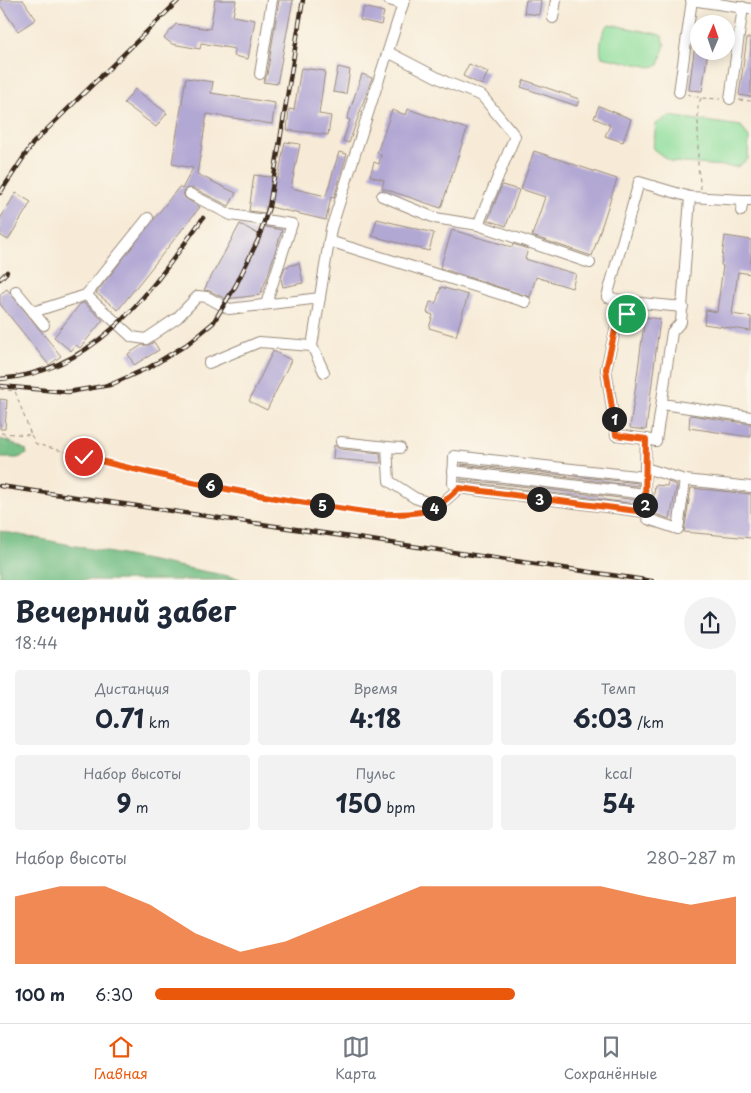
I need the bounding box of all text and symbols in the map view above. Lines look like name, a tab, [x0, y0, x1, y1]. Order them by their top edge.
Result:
north arrow	[690, 15, 735, 60]
map controls	[690, 15, 735, 60]
pin	[606, 293, 648, 335]
icon: arrive	[613, 300, 641, 328]
pin: 1	[602, 406, 626, 432]
text: 1	[611, 409, 618, 430]
pin	[63, 436, 105, 478]
icon: check	[70, 443, 98, 471]
pin: 6	[198, 472, 222, 498]
text: 6	[206, 475, 215, 496]
pin: 3	[526, 486, 552, 512]
text: 3	[535, 489, 544, 510]
pin: 5	[310, 492, 334, 518]
pin: 2	[632, 492, 658, 518]
text: 5	[318, 495, 327, 516]
text: 2	[641, 495, 650, 516]
pin: 4	[422, 496, 446, 520]
text: 4	[430, 498, 439, 519]
text: Вечерний забег	[15, 589, 236, 632]
button: share	[684, 597, 736, 649]
text: 18:44	[15, 630, 58, 654]
text: Дистанция	[95, 678, 170, 699]
text: Время	[353, 678, 398, 699]
text: Темп	[601, 678, 636, 699]
text: 0.71	[95, 699, 144, 737]
text: 4:18	[350, 699, 401, 737]
text: 6:03	[573, 699, 633, 737]
text: km	[144, 712, 170, 733]
text: /km	[633, 712, 664, 733]
text: Набор высоты	[84, 763, 182, 784]
text: Пульс	[356, 763, 395, 784]
text: kcal	[605, 763, 632, 784]
text: 9	[116, 784, 131, 822]
text: 150	[336, 784, 382, 822]
text: 54	[602, 784, 635, 822]
text: m	[131, 797, 149, 818]
text: bpm	[382, 797, 415, 818]
text: Набор высоты	[15, 845, 127, 869]
text: 280–287 m	[646, 845, 736, 869]
text: 100 m	[15, 982, 65, 1006]
text: 6:30	[95, 982, 133, 1006]
tab: Главная	[94, 1033, 148, 1084]
tab: Карта	[335, 1033, 376, 1084]
tab: Сохранённые	[564, 1033, 657, 1084]

